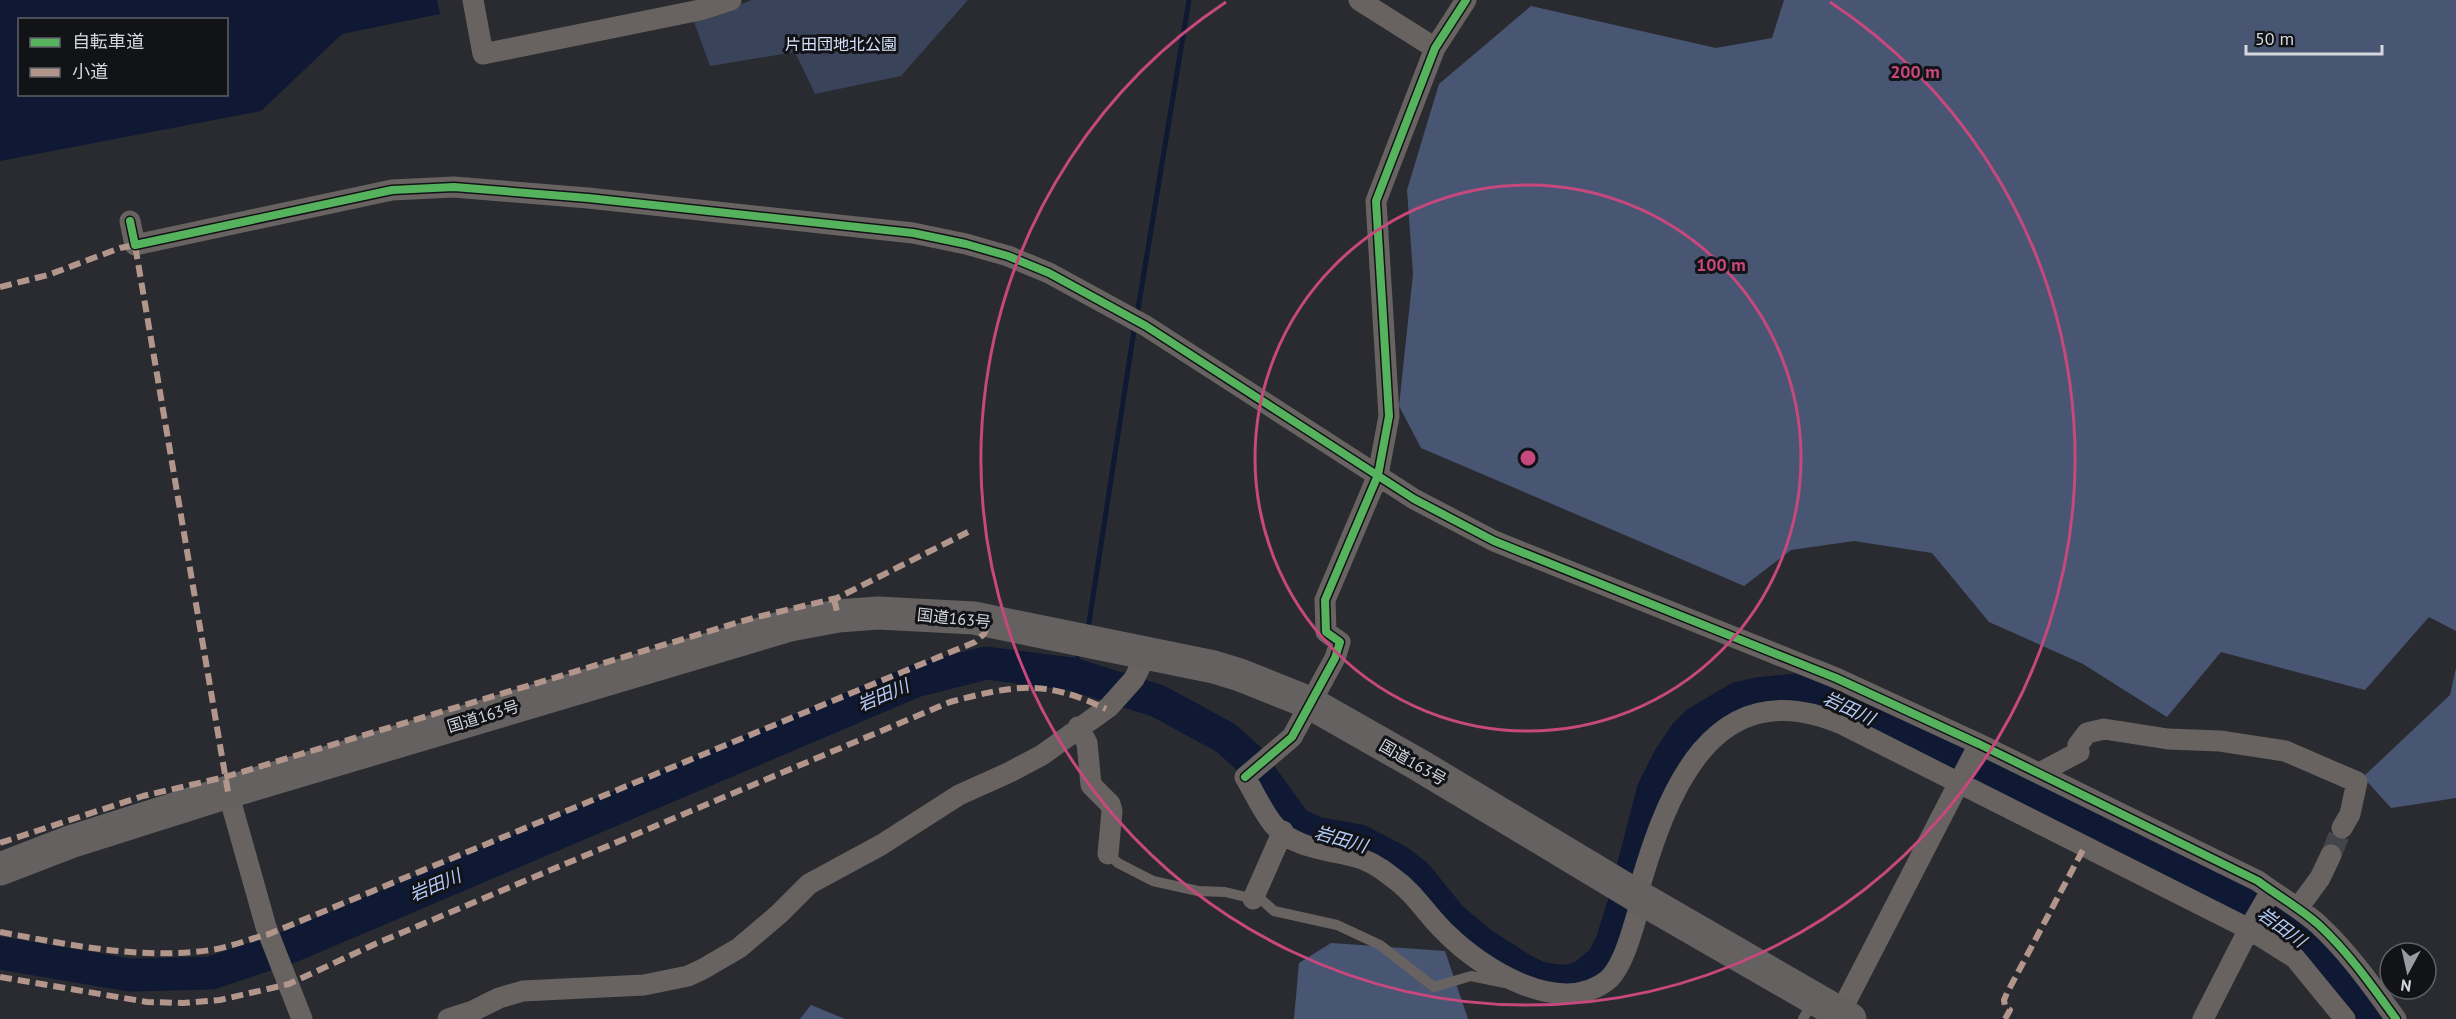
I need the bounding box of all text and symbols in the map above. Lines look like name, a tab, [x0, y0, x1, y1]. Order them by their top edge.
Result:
legend	[18, 18, 228, 96]
scale bar	[2246, 18, 2382, 56]
text: 50 m	[2255, 27, 2294, 50]
text: 自転車道	[72, 30, 144, 53]
park label: 片田団地北公園	[785, 34, 897, 54]
text: 小道	[72, 60, 108, 83]
text: 200 m	[1890, 60, 1940, 83]
text: 100 m	[1696, 253, 1746, 276]
centre of rings	[1518, 448, 1538, 468]
street label: 国道163号	[916, 604, 992, 632]
water label: 岩田川	[854, 673, 914, 716]
water label: 岩田川	[1820, 686, 1880, 731]
street label: 国道163号	[445, 696, 521, 736]
street label: 国道163号	[1376, 735, 1450, 789]
water label: 岩田川	[1312, 821, 1372, 858]
water label: 岩田川	[406, 863, 466, 906]
water label: 岩田川	[2253, 902, 2312, 953]
north arrow	[2378, 941, 2438, 1001]
text: N	[2399, 975, 2413, 996]

